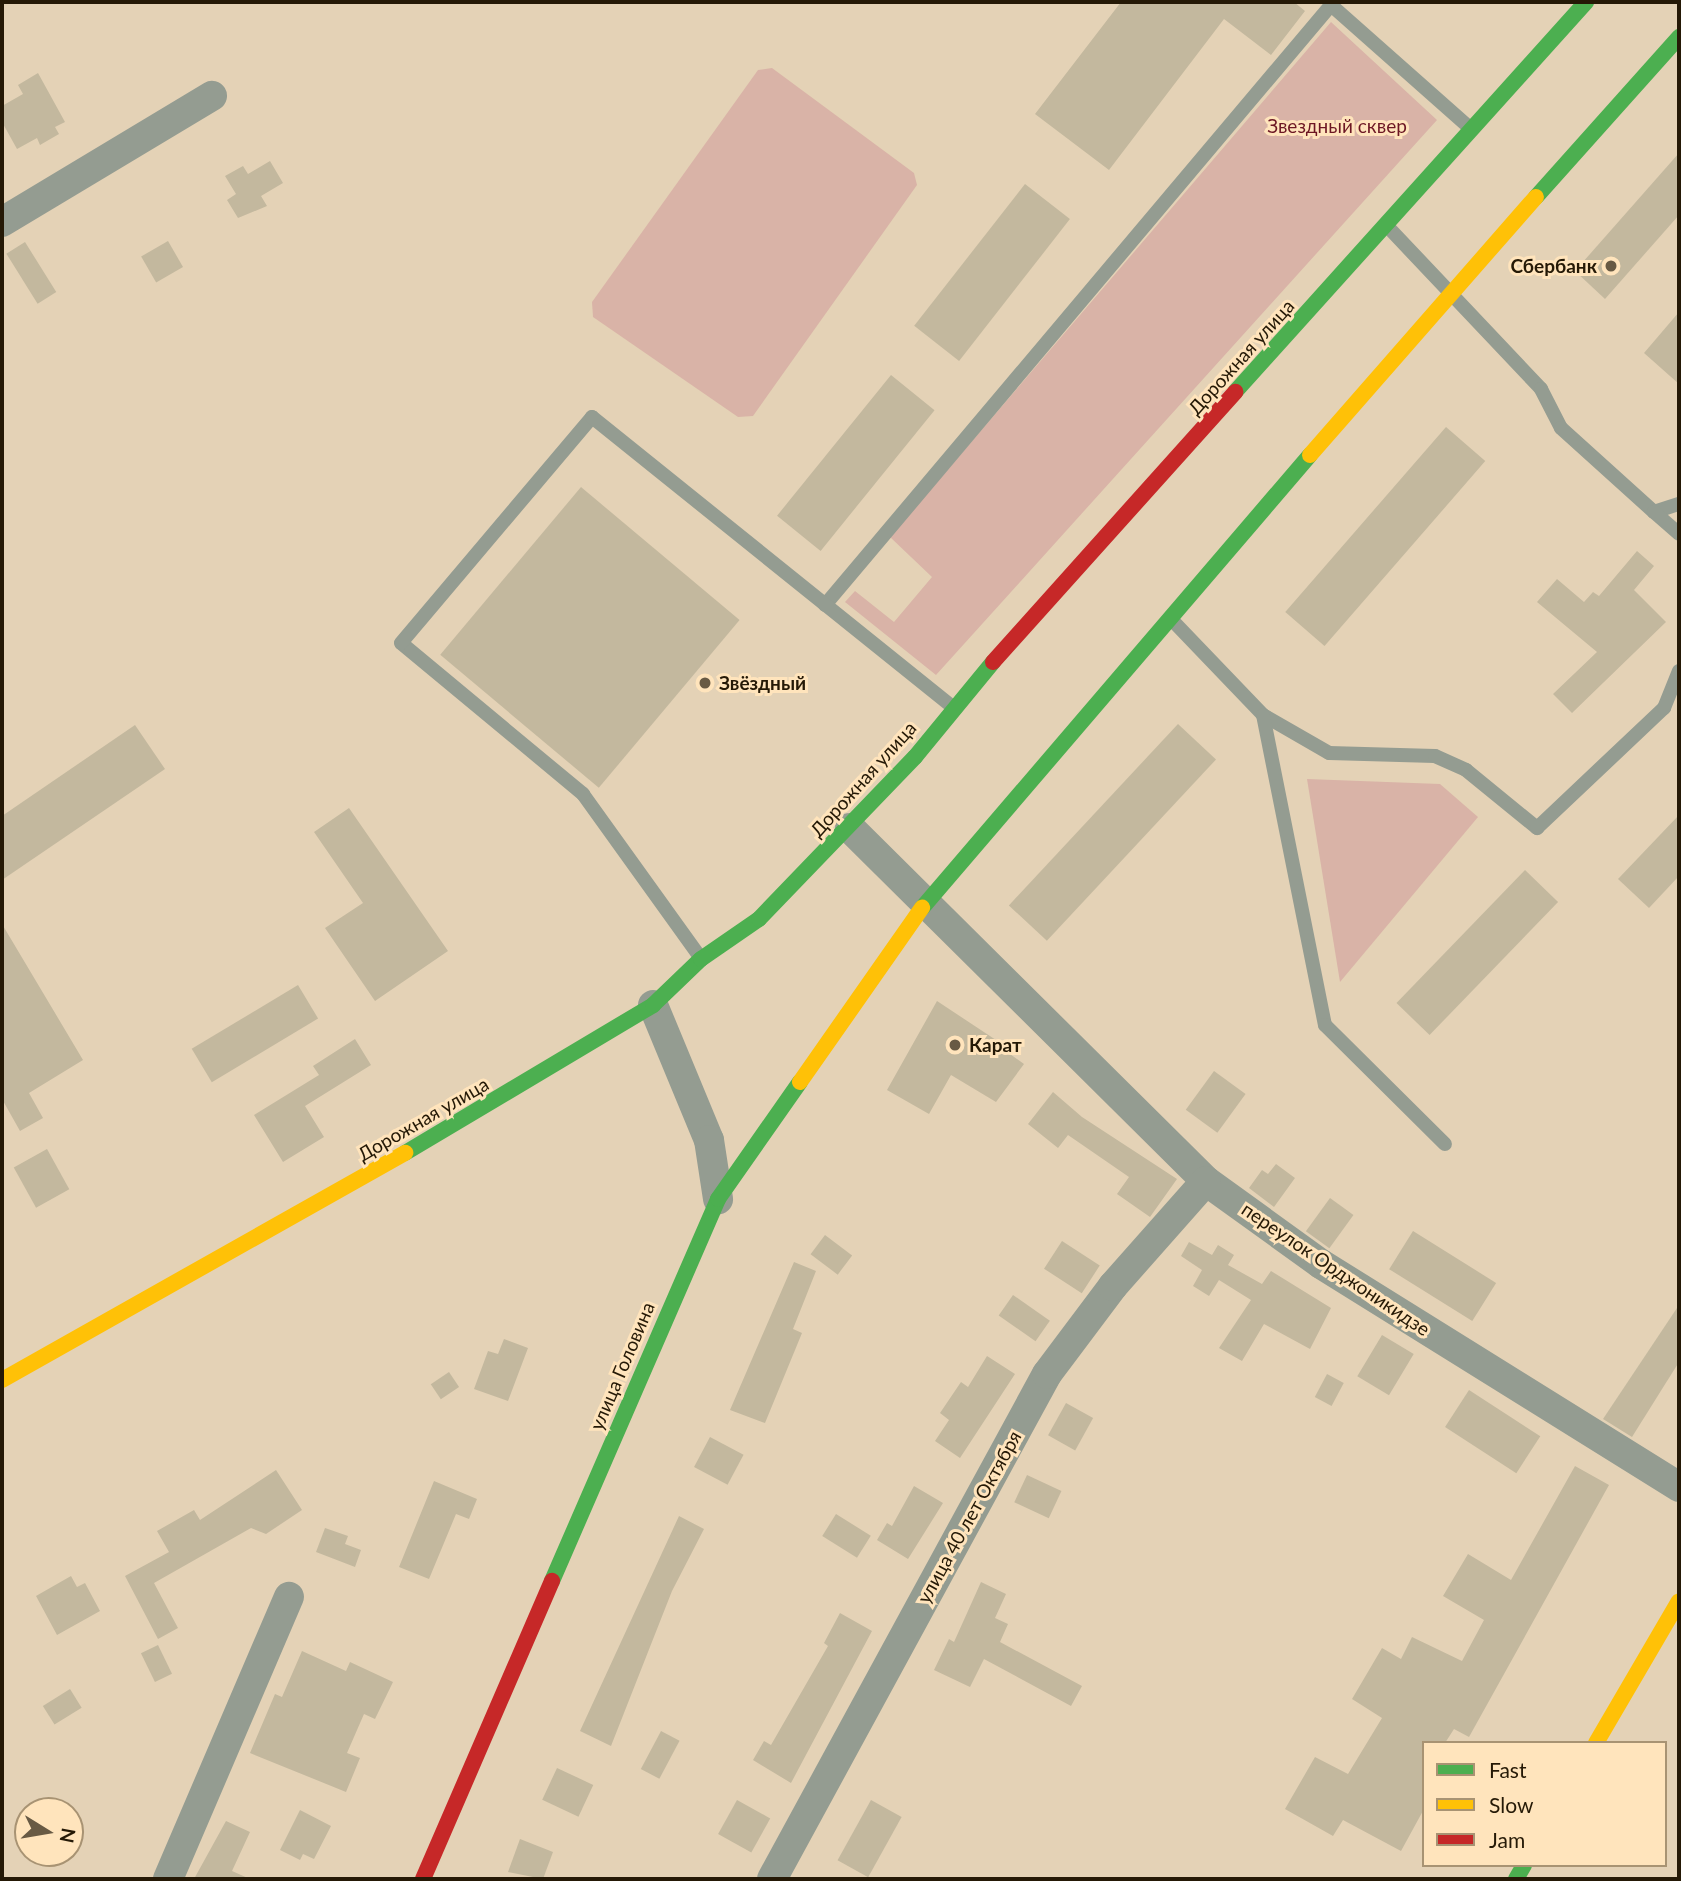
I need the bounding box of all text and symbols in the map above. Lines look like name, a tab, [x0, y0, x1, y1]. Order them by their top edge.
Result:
park label: Звездный сквер	[1267, 115, 1407, 137]
place label: Сбербанк	[1511, 255, 1597, 277]
marker: Сбербанк	[1603, 258, 1619, 274]
street label: Дорожная улица	[1183, 295, 1299, 419]
place label: Звёздный	[719, 672, 806, 694]
marker: Звёздный	[697, 675, 713, 691]
street label: Дорожная улица	[805, 717, 921, 841]
place label: Карат	[969, 1034, 1022, 1056]
marker: Карат	[947, 1037, 963, 1053]
street label: Дорожная улица	[353, 1072, 493, 1166]
street label: переулок Орджоникидзе	[1238, 1198, 1434, 1340]
street label: улица Головина	[585, 1299, 659, 1433]
street label: улица 40 лет Октября	[912, 1427, 1026, 1607]
legend	[1422, 1741, 1667, 1867]
text: Fast	[1489, 1757, 1526, 1782]
text: Slow	[1489, 1792, 1533, 1817]
north arrow	[14, 1797, 84, 1867]
text: N	[55, 1826, 81, 1845]
text: Jam	[1489, 1827, 1525, 1852]

